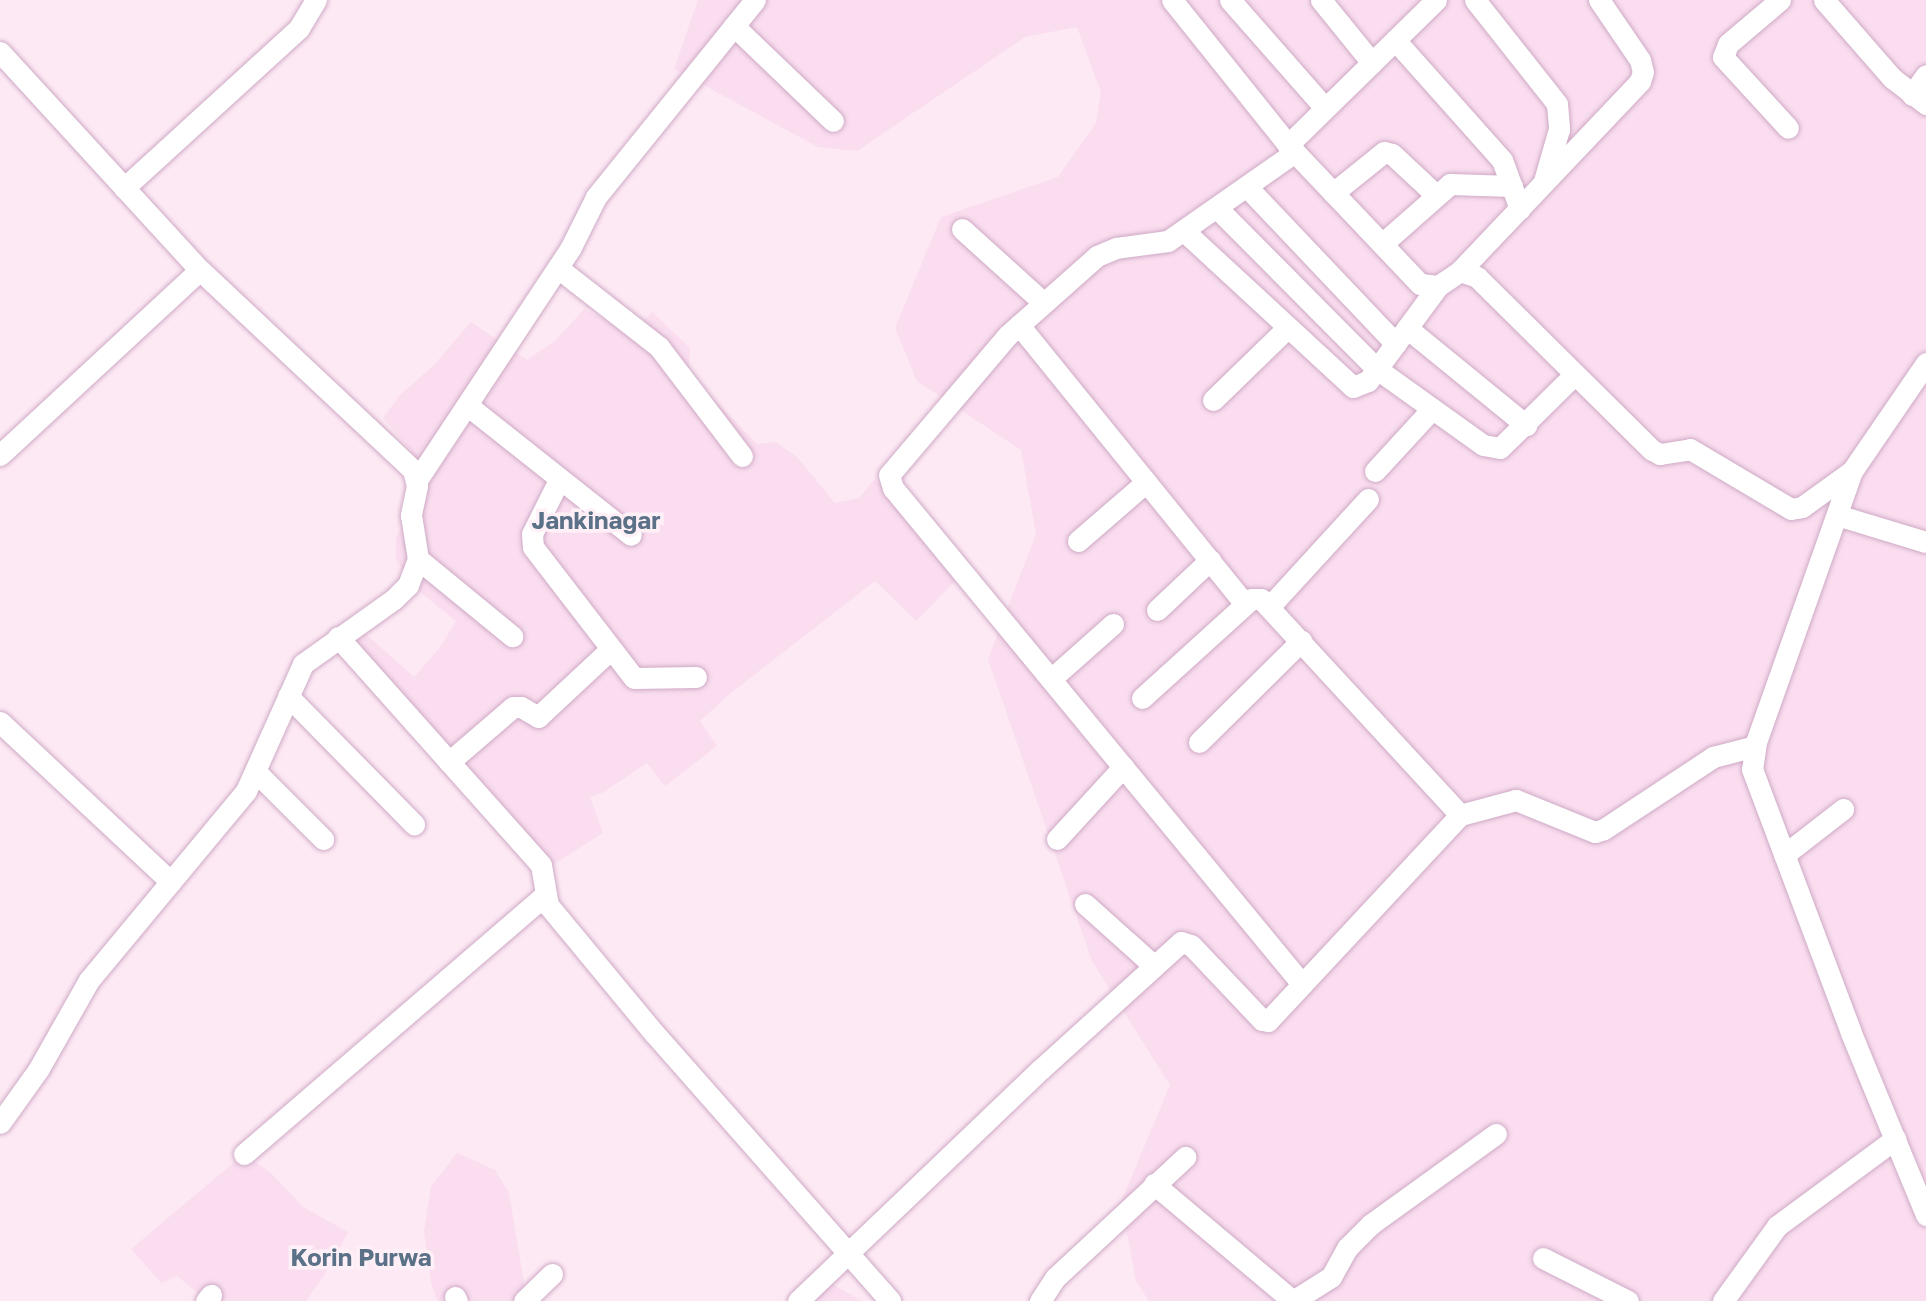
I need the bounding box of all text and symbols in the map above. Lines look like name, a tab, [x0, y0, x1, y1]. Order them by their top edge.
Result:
district label: Jankinagar	[531, 506, 661, 534]
district label: Korin Purwa	[290, 1243, 432, 1271]

